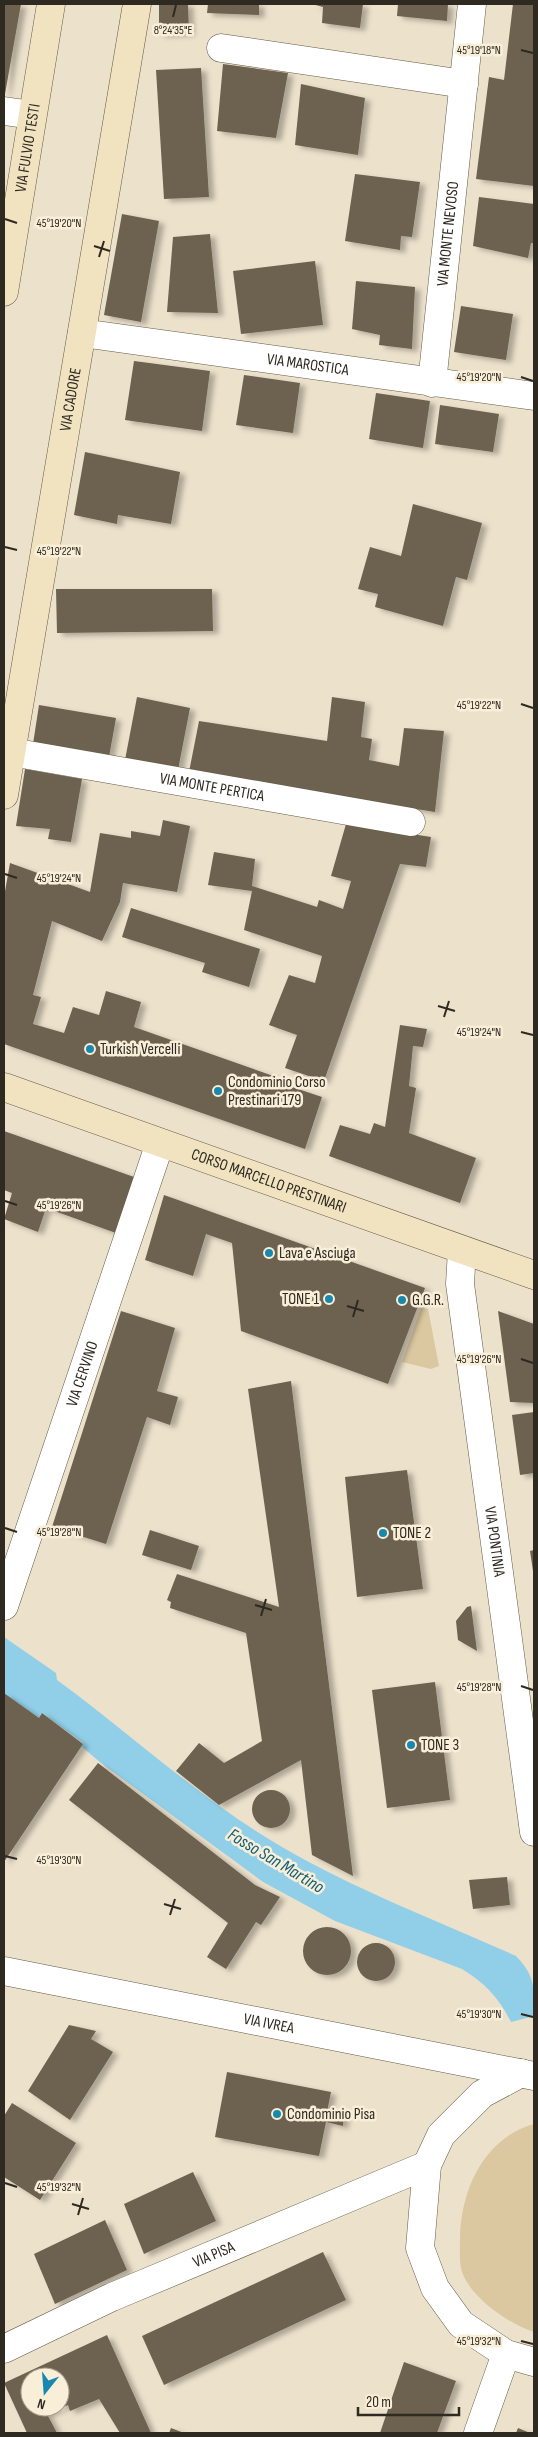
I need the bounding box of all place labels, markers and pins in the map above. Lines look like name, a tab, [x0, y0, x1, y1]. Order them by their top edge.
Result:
place label: Turkish Vercelli	[100, 1040, 180, 1059]
marker: Turkish Vercelli	[84, 1043, 96, 1055]
place label: Condominio Corso Prestinari 179	[228, 1073, 326, 1110]
marker: Condominio Corso Prestinari 179	[212, 1085, 224, 1097]
place label: Lava e Asciuga	[279, 1244, 356, 1263]
marker: Lava e Asciuga	[263, 1247, 275, 1259]
place label: TONE 1	[282, 1290, 319, 1309]
place label: G.G.R.	[412, 1291, 444, 1310]
marker: TONE 1	[323, 1293, 335, 1305]
marker: G.G.R.	[396, 1294, 408, 1306]
place label: TONE 2	[393, 1524, 431, 1543]
marker: TONE 2	[377, 1527, 389, 1539]
place label: TONE 3	[421, 1736, 459, 1755]
marker: TONE 3	[405, 1739, 417, 1751]
place label: Condominio Pisa	[287, 2105, 375, 2124]
marker: Condominio Pisa	[271, 2108, 283, 2120]

